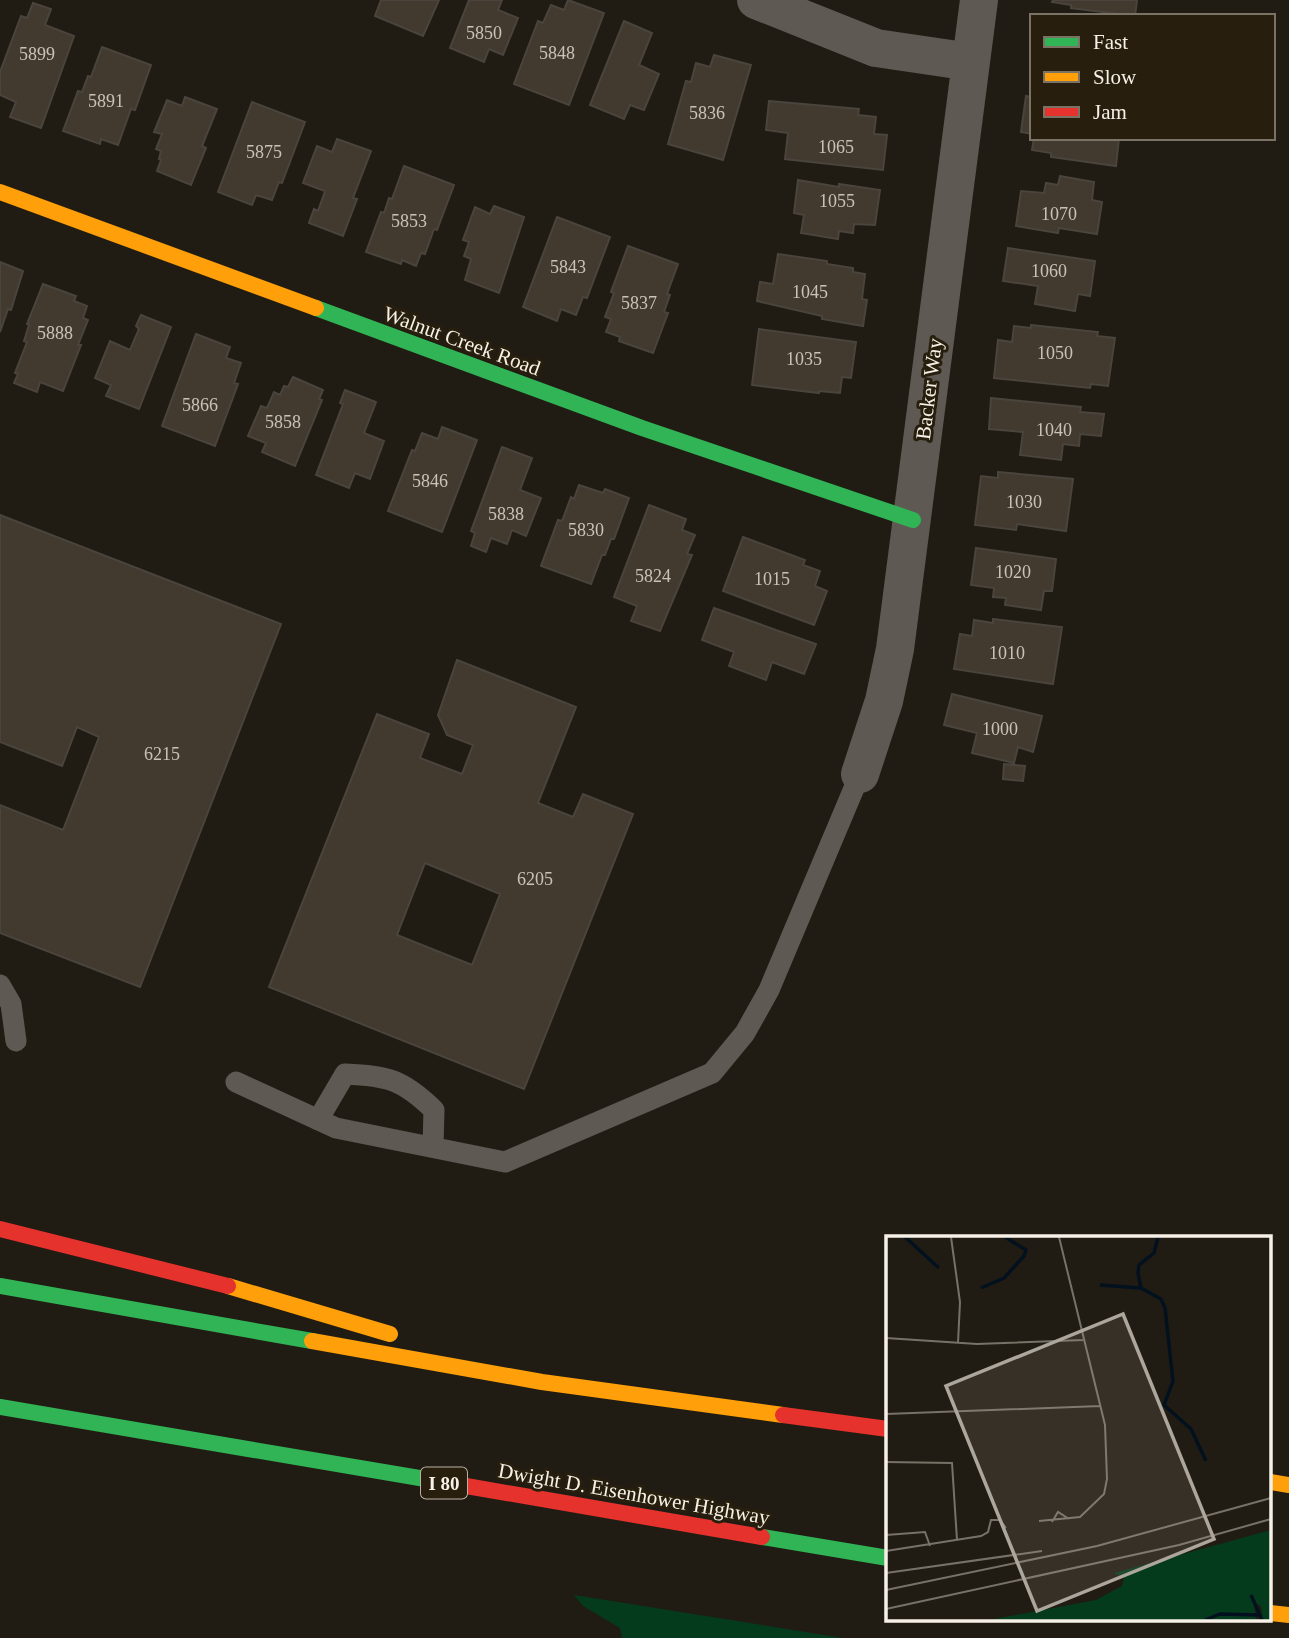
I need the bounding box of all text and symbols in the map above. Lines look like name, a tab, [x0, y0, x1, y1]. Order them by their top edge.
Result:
legend	[1030, 14, 1275, 140]
house number: 5850	[466, 23, 502, 43]
text: Fast	[1093, 30, 1128, 54]
house number: 5848	[539, 43, 575, 63]
house number: 5899	[19, 44, 55, 64]
text: Slow	[1093, 65, 1137, 89]
house number: 5891	[88, 91, 124, 111]
text: Jam	[1093, 100, 1127, 124]
house number: 5836	[689, 103, 725, 123]
house number: 1065	[818, 137, 854, 157]
house number: 5875	[246, 142, 282, 162]
house number: 1055	[819, 191, 855, 211]
house number: 1070	[1041, 204, 1077, 224]
house number: 5853	[391, 211, 427, 231]
house number: 5843	[550, 257, 586, 277]
house number: 1060	[1031, 261, 1067, 281]
house number: 1045	[792, 282, 828, 302]
house number: 5837	[621, 293, 657, 313]
street label: Walnut Creek Road	[380, 301, 544, 381]
house number: 5888	[37, 323, 73, 343]
street label: Backer Way	[911, 336, 947, 441]
house number: 1050	[1037, 343, 1073, 363]
house number: 1035	[786, 349, 822, 369]
house number: 5866	[182, 395, 218, 415]
house number: 5858	[265, 412, 301, 432]
house number: 1040	[1036, 420, 1072, 440]
house number: 5846	[412, 471, 448, 491]
house number: 1030	[1006, 492, 1042, 512]
house number: 5838	[488, 504, 524, 524]
house number: 5830	[568, 520, 604, 540]
house number: 1020	[995, 562, 1031, 582]
house number: 5824	[635, 566, 671, 586]
house number: 1015	[754, 569, 790, 589]
house number: 1010	[989, 643, 1025, 663]
house number: 1000	[982, 719, 1018, 739]
house number: 6215	[144, 744, 180, 764]
house number: 6205	[517, 869, 553, 889]
inset map	[886, 1236, 1272, 1620]
street label: Dwight D. Eisenhower Highway	[496, 1458, 772, 1530]
road number: I 80	[421, 1468, 467, 1498]

